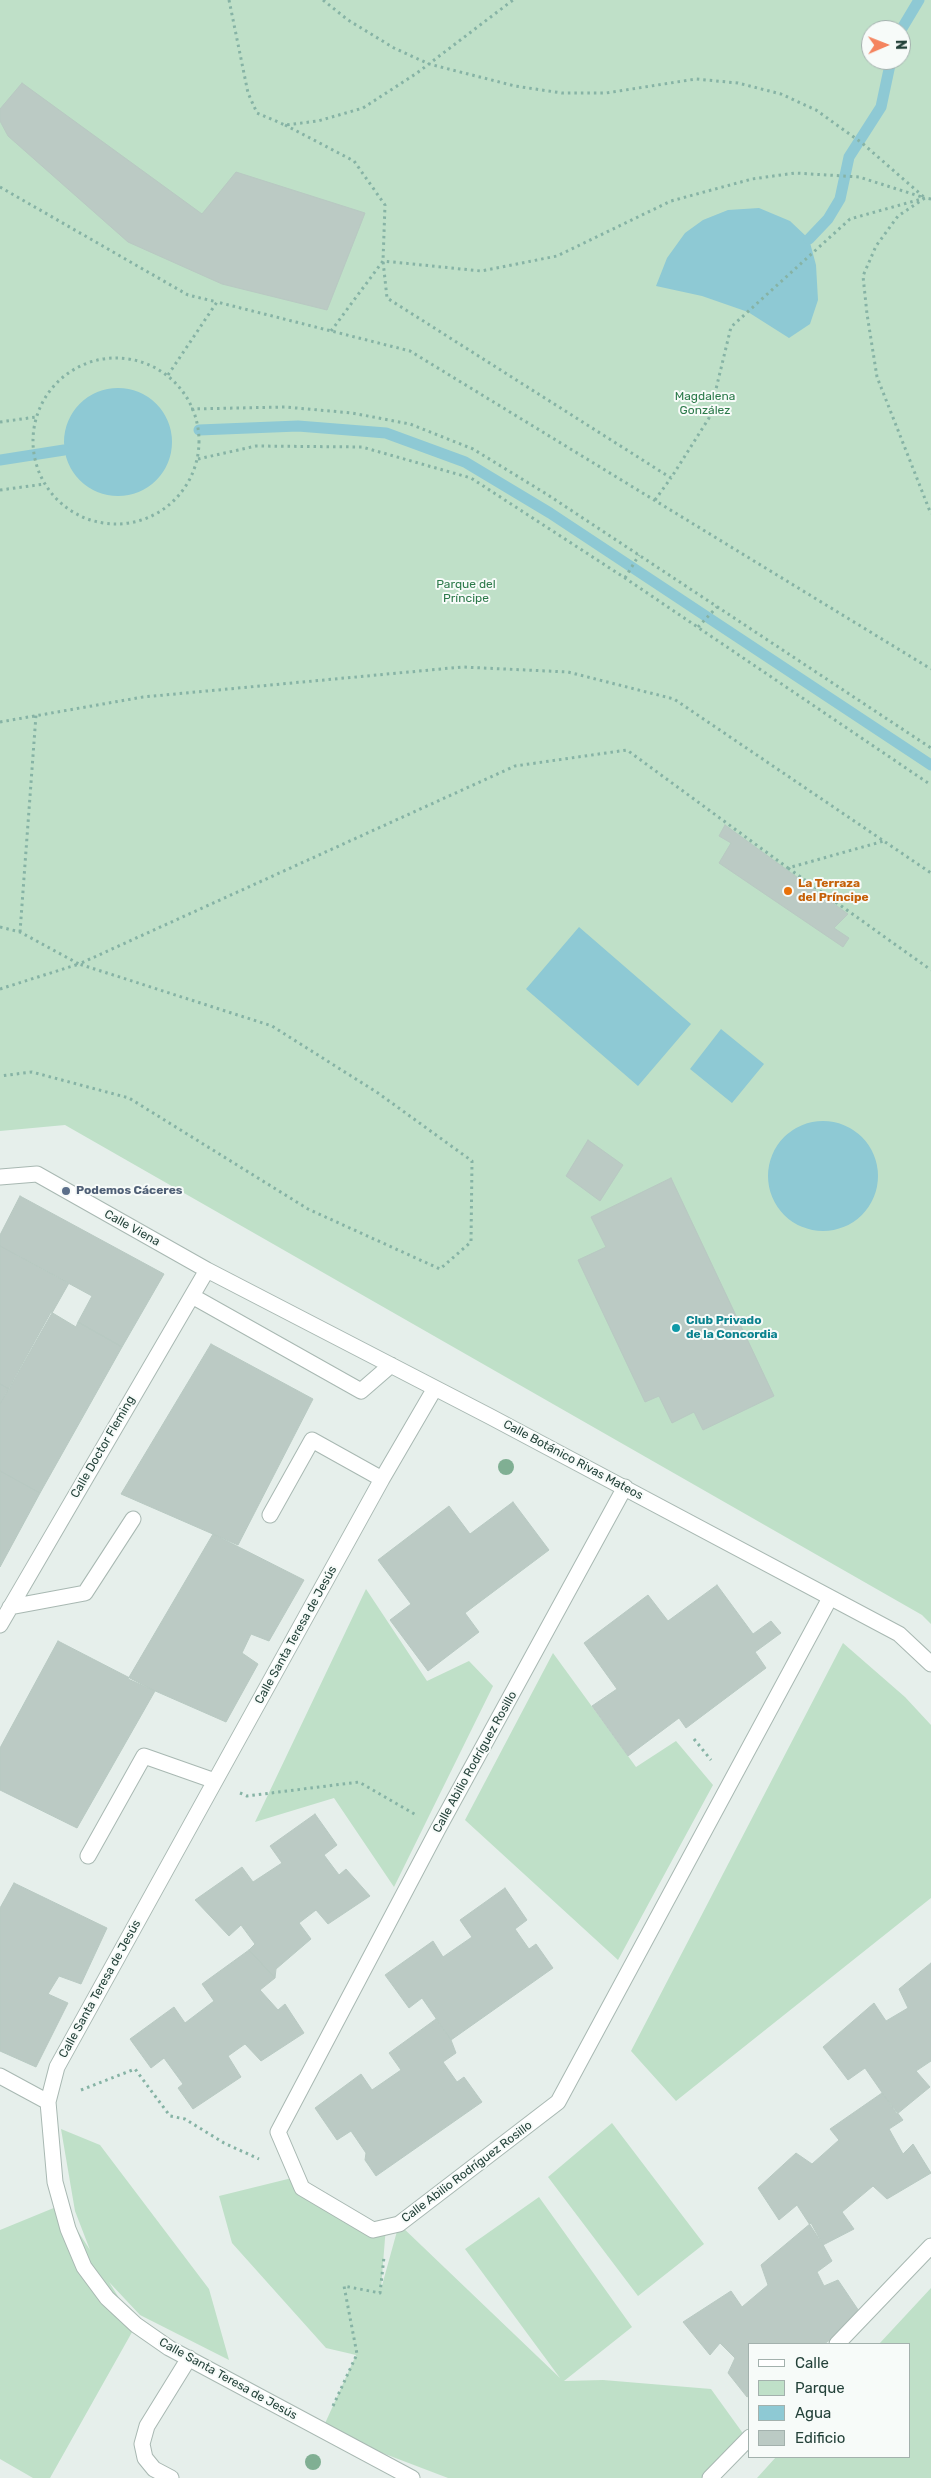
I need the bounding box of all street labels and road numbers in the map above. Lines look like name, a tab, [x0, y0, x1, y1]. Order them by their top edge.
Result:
street label: Calle Viena	[102, 1207, 162, 1249]
street label: Calle Doctor Fleming	[68, 1393, 138, 1501]
street label: Calle Botánico Rivas Mateos	[501, 1417, 645, 1503]
street label: Calle Santa Teresa de Jesús	[252, 1563, 340, 1707]
street label: Calle Abilio Rodríguez Rosillo	[430, 1689, 520, 1835]
street label: Calle Santa Teresa de Jesús	[56, 1917, 144, 2061]
street label: Calle Abilio Rodríguez Rosillo	[399, 2118, 535, 2226]
street label: Calle Santa Teresa de Jesús	[156, 2335, 300, 2423]

